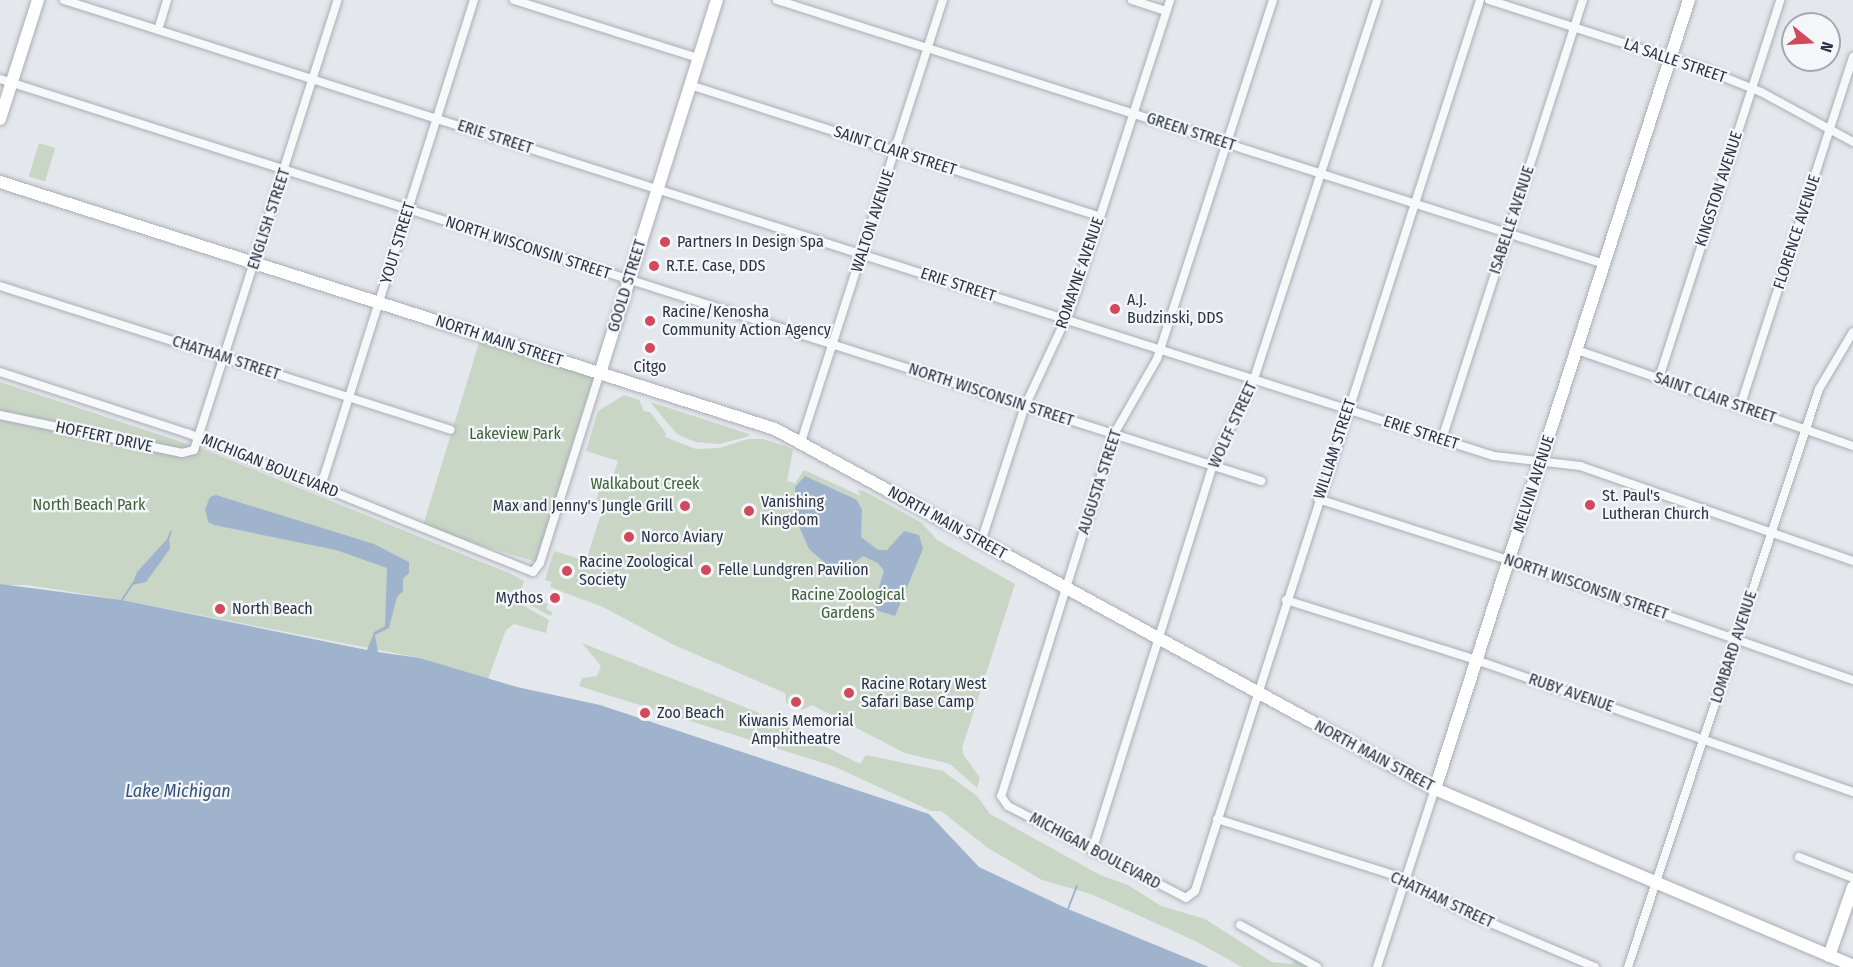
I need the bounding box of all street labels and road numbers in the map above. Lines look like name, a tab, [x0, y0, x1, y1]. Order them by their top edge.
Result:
street label: LA SALLE STREET	[1621, 34, 1729, 88]
street label: GREEN STREET	[1144, 109, 1238, 155]
street label: ERIE STREET	[455, 116, 535, 158]
street label: SAINT CLAIR STREET	[831, 122, 959, 180]
street label: KINGSTON AVENUE	[1691, 129, 1747, 249]
street label: ISABELLE AVENUE	[1485, 163, 1539, 277]
street label: ENGLISH STREET	[244, 166, 294, 272]
street label: WALTON AVENUE	[847, 167, 899, 275]
street label: FLORENCE AVENUE	[1769, 172, 1825, 292]
street label: YOUT STREET	[377, 200, 419, 286]
street label: NORTH WISCONSIN STREET	[443, 212, 613, 284]
street label: ROMAYNE AVENUE	[1052, 215, 1108, 331]
street label: GOOLD STREET	[604, 238, 650, 334]
street label: ERIE STREET	[918, 264, 998, 306]
street label: NORTH MAIN STREET	[433, 311, 565, 371]
street label: CHATHAM STREET	[170, 332, 282, 384]
street label: NORTH WISCONSIN STREET	[906, 359, 1076, 431]
street label: SAINT CLAIR STREET	[1651, 368, 1779, 428]
street label: WOLFF STREET	[1205, 379, 1261, 471]
street label: WILLIAM STREET	[1310, 396, 1360, 502]
street label: ERIE STREET	[1381, 412, 1461, 454]
street label: HOFFERT DRIVE	[54, 417, 154, 457]
street label: AUGUSTA STREET	[1074, 427, 1126, 537]
street label: MICHIGAN BOULEVARD	[199, 430, 341, 502]
street label: MELVIN AVENUE	[1509, 433, 1559, 535]
street label: NORTH MAIN STREET	[884, 482, 1010, 564]
street label: NORTH WISCONSIN STREET	[1501, 550, 1671, 624]
street label: LOMBARD AVENUE	[1707, 588, 1761, 706]
street label: RUBY AVENUE	[1526, 670, 1616, 716]
street label: NORTH MAIN STREET	[1311, 716, 1437, 796]
street label: MICHIGAN BOULEVARD	[1026, 808, 1164, 894]
street label: CHATHAM STREET	[1387, 868, 1497, 932]

